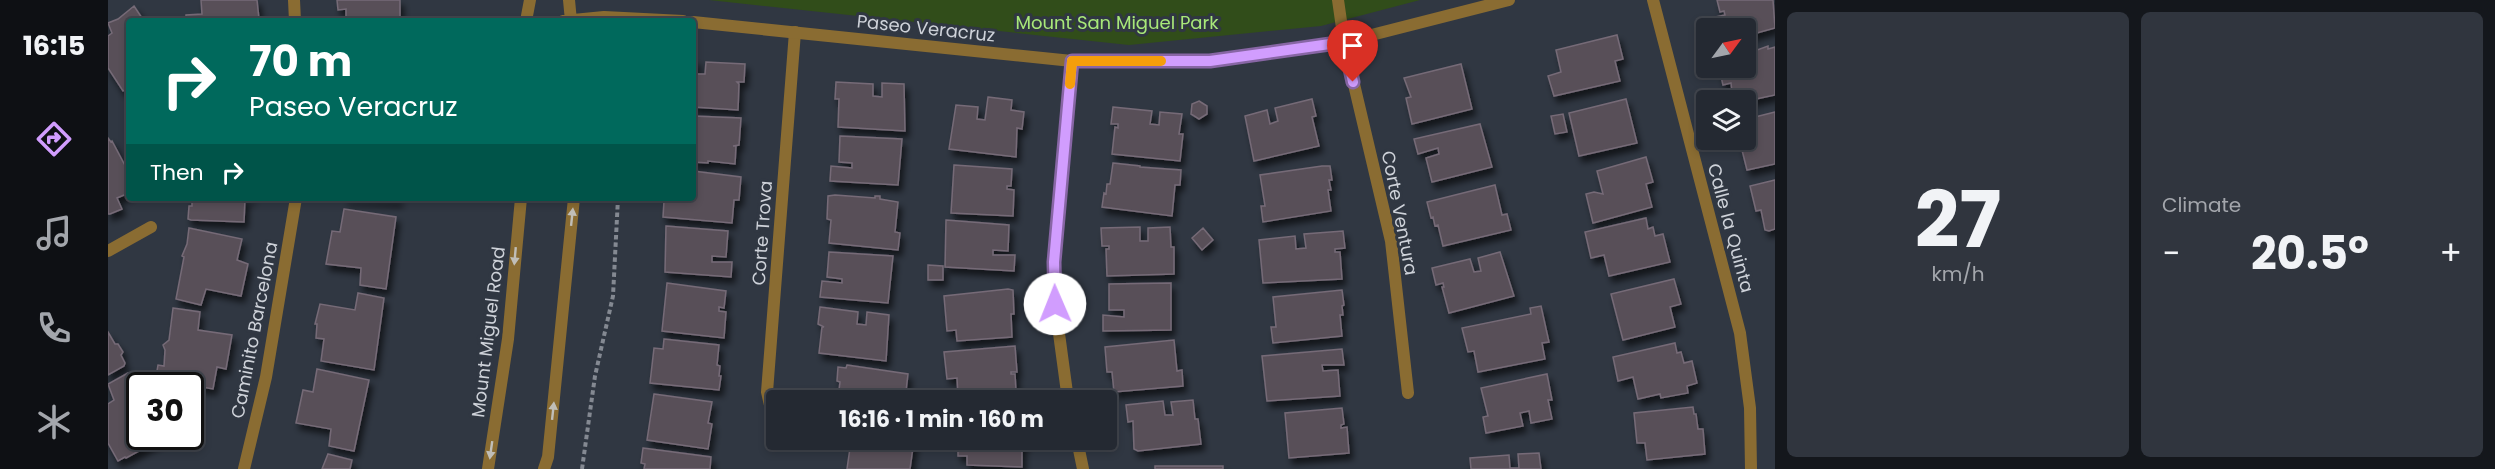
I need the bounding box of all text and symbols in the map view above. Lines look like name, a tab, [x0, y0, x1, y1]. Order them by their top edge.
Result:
street label: Paseo Veracruz	[856, 8, 996, 48]
park label: Mount San Miguel Park	[1015, 10, 1219, 35]
north arrow	[1696, 18, 1756, 78]
map controls	[1696, 18, 1756, 150]
pin	[1327, 20, 1378, 82]
text: 16:15	[23, 27, 85, 64]
icon: arrive	[1336, 29, 1369, 62]
text: 70 m	[249, 32, 352, 91]
icon: right	[150, 42, 228, 120]
text: Paseo Veracruz	[249, 88, 458, 125]
button: layers	[1696, 90, 1756, 150]
icon: directions	[33, 118, 75, 160]
street label: Corte Ventura	[1376, 149, 1424, 277]
icon: right	[216, 156, 249, 189]
text: Then	[150, 157, 204, 188]
street label: Calle la Quinta	[1702, 161, 1760, 295]
text: 27	[1915, 165, 2001, 274]
street label: Corte Trova	[746, 180, 778, 286]
text: Climate	[2162, 191, 2241, 219]
one-way arrow	[567, 208, 577, 227]
icon: music	[33, 212, 75, 254]
text: 20.5°	[2251, 222, 2369, 285]
text: −	[2162, 230, 2180, 277]
text: +	[2439, 230, 2462, 277]
street label: Caminito Barcelona	[225, 240, 283, 420]
street label: Mount Miguel Road	[465, 245, 511, 419]
one-way arrow	[510, 247, 520, 266]
text: km/h	[1931, 260, 1985, 288]
position arrow	[1023, 272, 1087, 336]
icon: phone	[33, 307, 75, 349]
speed limit sign: 30	[126, 372, 204, 450]
icon: climate	[33, 401, 75, 443]
one-way arrow	[548, 402, 558, 421]
text: 16:16 · 1 min · 160 m	[839, 404, 1044, 435]
one-way arrow	[487, 440, 496, 459]

